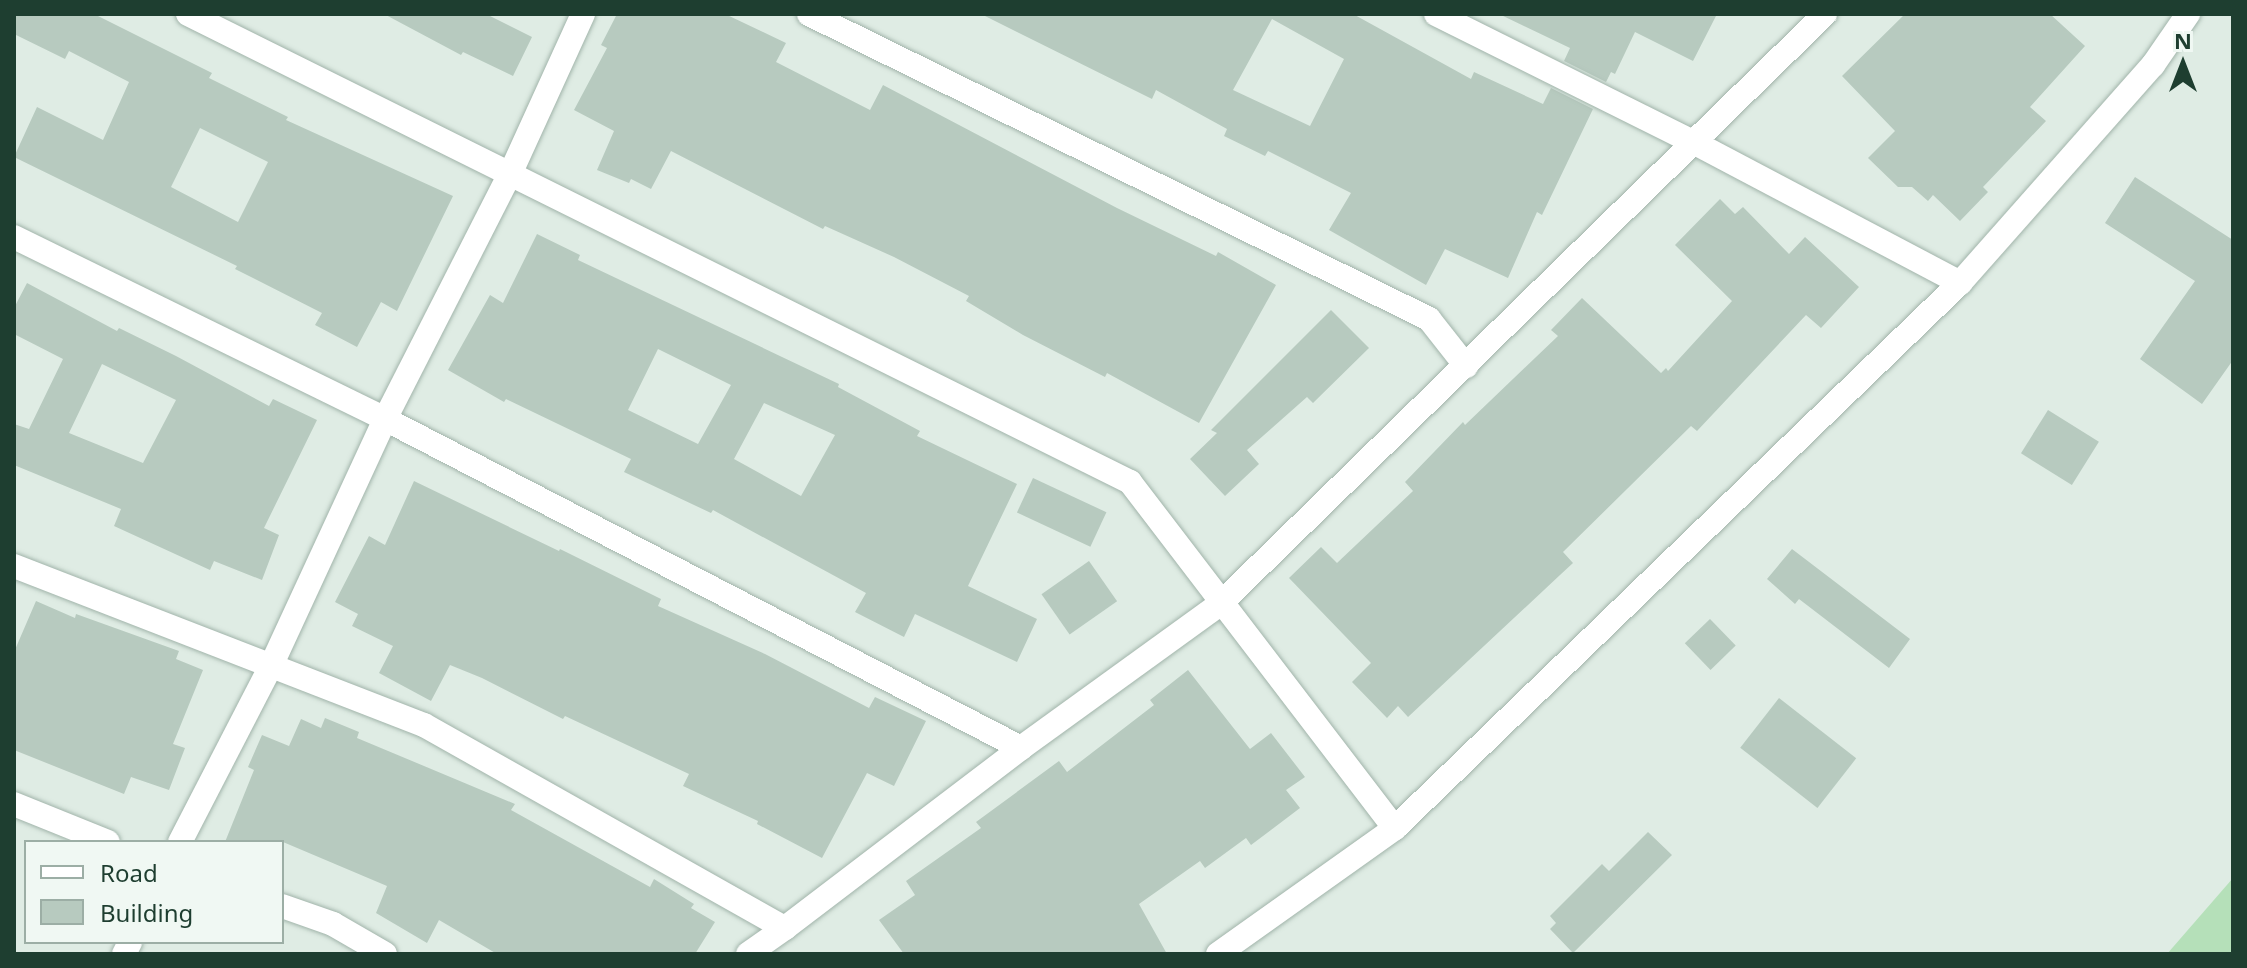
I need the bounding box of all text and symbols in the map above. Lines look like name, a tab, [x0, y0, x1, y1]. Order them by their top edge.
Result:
north arrow	[2143, 24, 2223, 104]
text: N	[2174, 25, 2192, 55]
legend	[24, 840, 284, 944]
text: Road	[100, 856, 158, 889]
text: Building	[100, 896, 193, 929]

